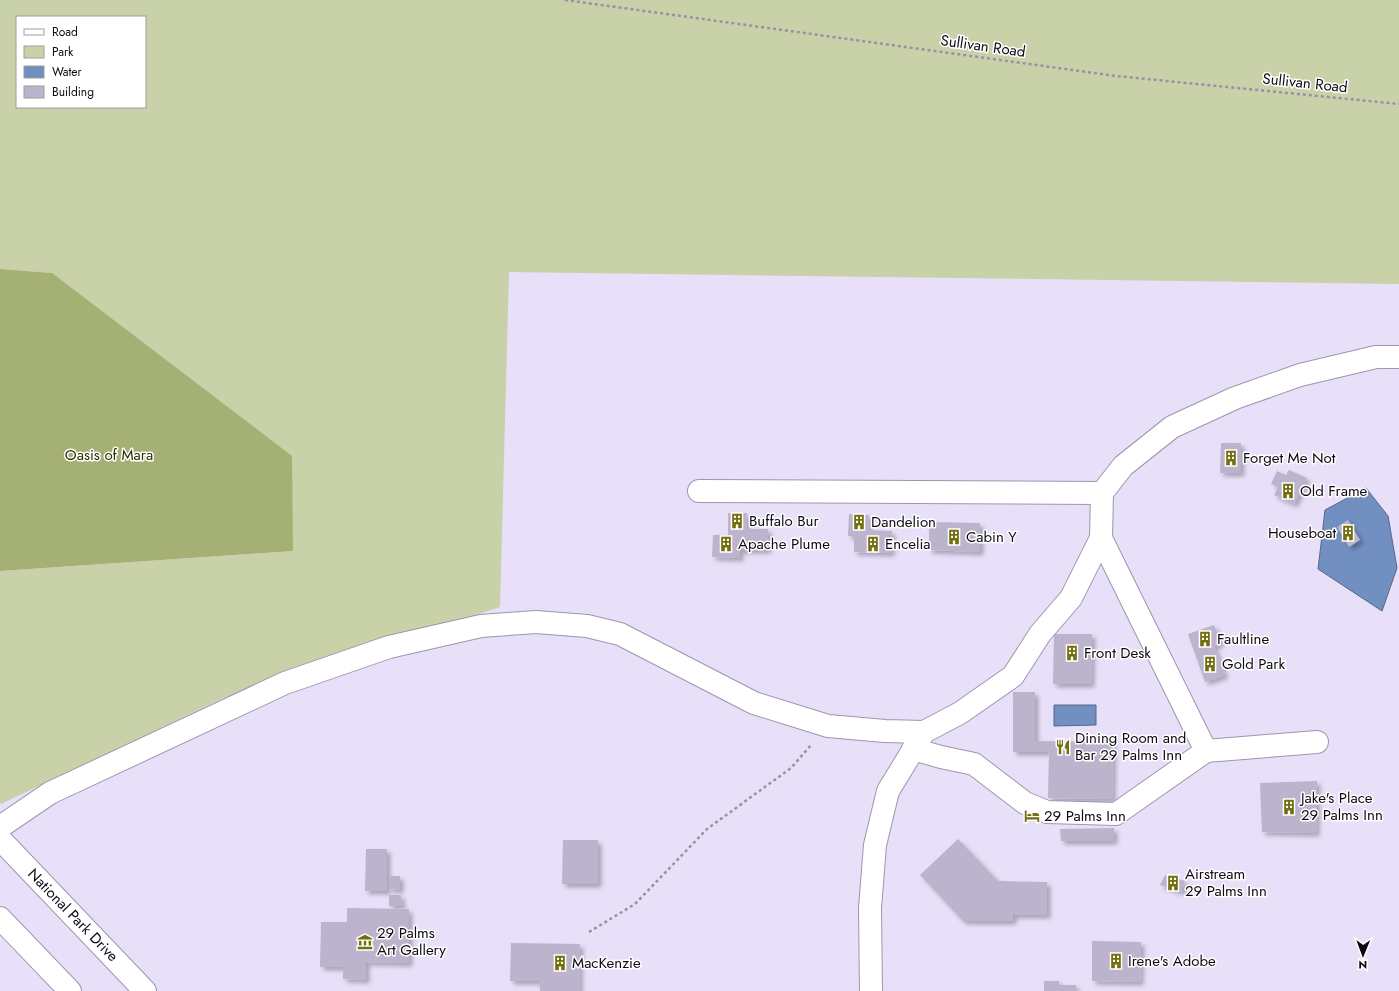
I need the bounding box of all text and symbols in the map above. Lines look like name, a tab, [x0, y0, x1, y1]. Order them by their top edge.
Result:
legend	[16, 16, 146, 108]
text: Road	[52, 23, 78, 41]
street label: Sullivan Road	[939, 29, 1027, 63]
text: Park	[52, 43, 74, 61]
text: Water	[52, 63, 83, 81]
street label: Sullivan Road	[1261, 68, 1349, 98]
text: Building	[52, 83, 94, 101]
park label: Oasis of Mara	[65, 444, 153, 466]
place label: Forget Me Not	[1243, 447, 1336, 469]
building icon: Forget Me Not	[1222, 449, 1240, 467]
place label: Old Frame	[1300, 480, 1368, 502]
building icon: Old Frame	[1279, 482, 1297, 500]
place label: Buffalo Bur	[749, 510, 819, 532]
place label: Dandelion	[871, 511, 936, 533]
building icon: Buffalo Bur	[728, 512, 746, 530]
building icon: Dandelion	[850, 513, 868, 531]
place label: Houseboat	[1268, 522, 1336, 544]
building icon: Houseboat	[1339, 524, 1357, 542]
place label: Cabin Y	[966, 526, 1017, 548]
building icon: Cabin Y	[945, 528, 963, 546]
place label: Apache Plume	[738, 533, 830, 555]
place label: Encelia	[885, 533, 931, 555]
building icon: Apache Plume	[717, 535, 735, 553]
building icon: Encelia	[864, 535, 882, 553]
place label: Faultline	[1217, 628, 1269, 650]
building icon: Faultline	[1196, 630, 1214, 648]
place label: Front Desk	[1084, 642, 1151, 664]
building icon: Front Desk	[1063, 644, 1081, 662]
place label: Gold Park	[1222, 653, 1285, 675]
building icon: Gold Park	[1201, 655, 1219, 673]
place label: Dining Room and Bar 29 Palms Inn	[1075, 727, 1186, 766]
restaurant icon: Dining Room and Bar 29 Palms Inn	[1054, 738, 1072, 756]
place label: Jake's Place 29 Palms Inn	[1299, 787, 1383, 826]
building icon: Jake's Place 29 Palms Inn	[1280, 798, 1298, 816]
place label: 29 Palms Inn	[1044, 805, 1126, 827]
hotel icon: 29 Palms Inn	[1023, 807, 1041, 825]
street label: National Park Drive	[23, 863, 124, 967]
place label: Airstream 29 Palms Inn	[1185, 863, 1267, 902]
building icon: Airstream 29 Palms Inn	[1164, 874, 1182, 892]
place label: 29 Palms Art Gallery	[377, 922, 446, 961]
museum icon: 29 Palms Art Gallery	[356, 933, 374, 951]
north arrow	[1343, 935, 1383, 975]
place label: Irene's Adobe	[1128, 950, 1216, 972]
place label: MacKenzie	[572, 952, 641, 974]
building icon: Irene's Adobe	[1107, 952, 1125, 970]
building icon: MacKenzie	[551, 954, 569, 972]
text: N	[1358, 957, 1367, 973]

